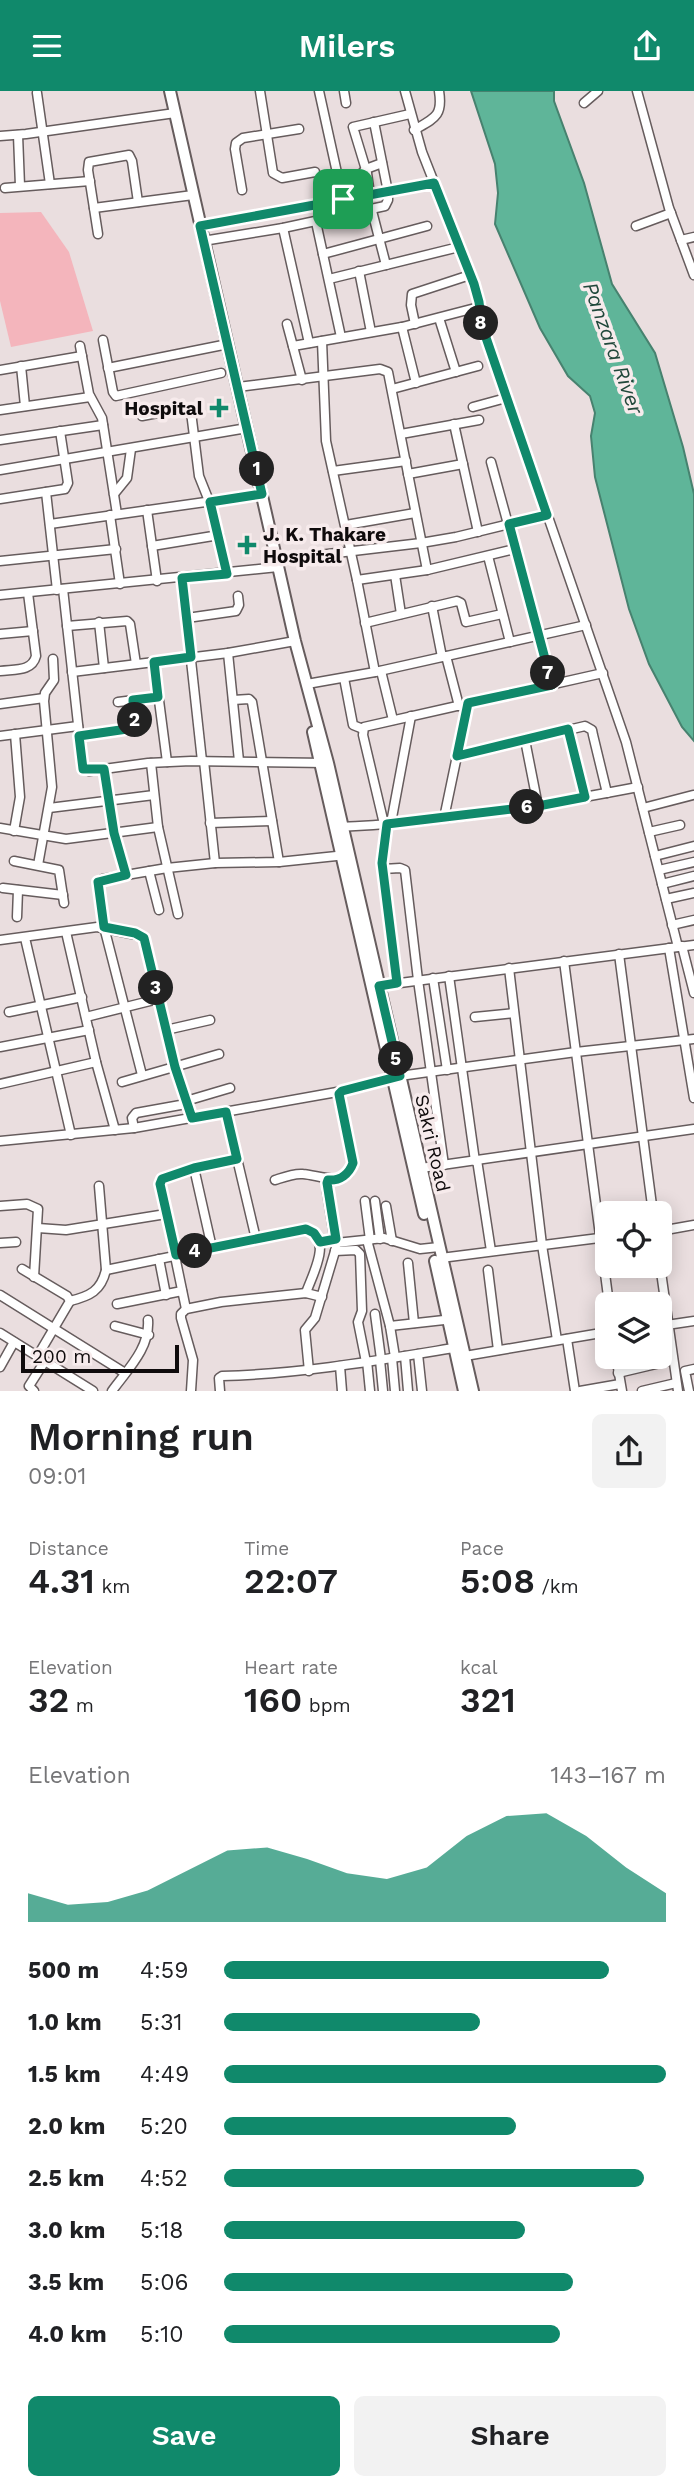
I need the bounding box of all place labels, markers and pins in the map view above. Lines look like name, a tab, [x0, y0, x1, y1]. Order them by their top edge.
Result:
pin	[313, 169, 373, 229]
pin: 8	[463, 306, 498, 341]
place label: Hospital	[124, 397, 204, 420]
marker: Hospital	[209, 398, 229, 418]
pin: 1	[240, 451, 274, 487]
place label: J. K. Thakare Hospital	[263, 523, 386, 568]
marker: J. K. Thakare Hospital	[237, 535, 257, 555]
pin: 7	[530, 655, 566, 691]
pin: 2	[118, 703, 152, 737]
pin: 6	[510, 789, 544, 825]
pin: 3	[138, 971, 174, 1005]
pin: 5	[378, 1041, 414, 1077]
pin: 4	[178, 1233, 212, 1269]

